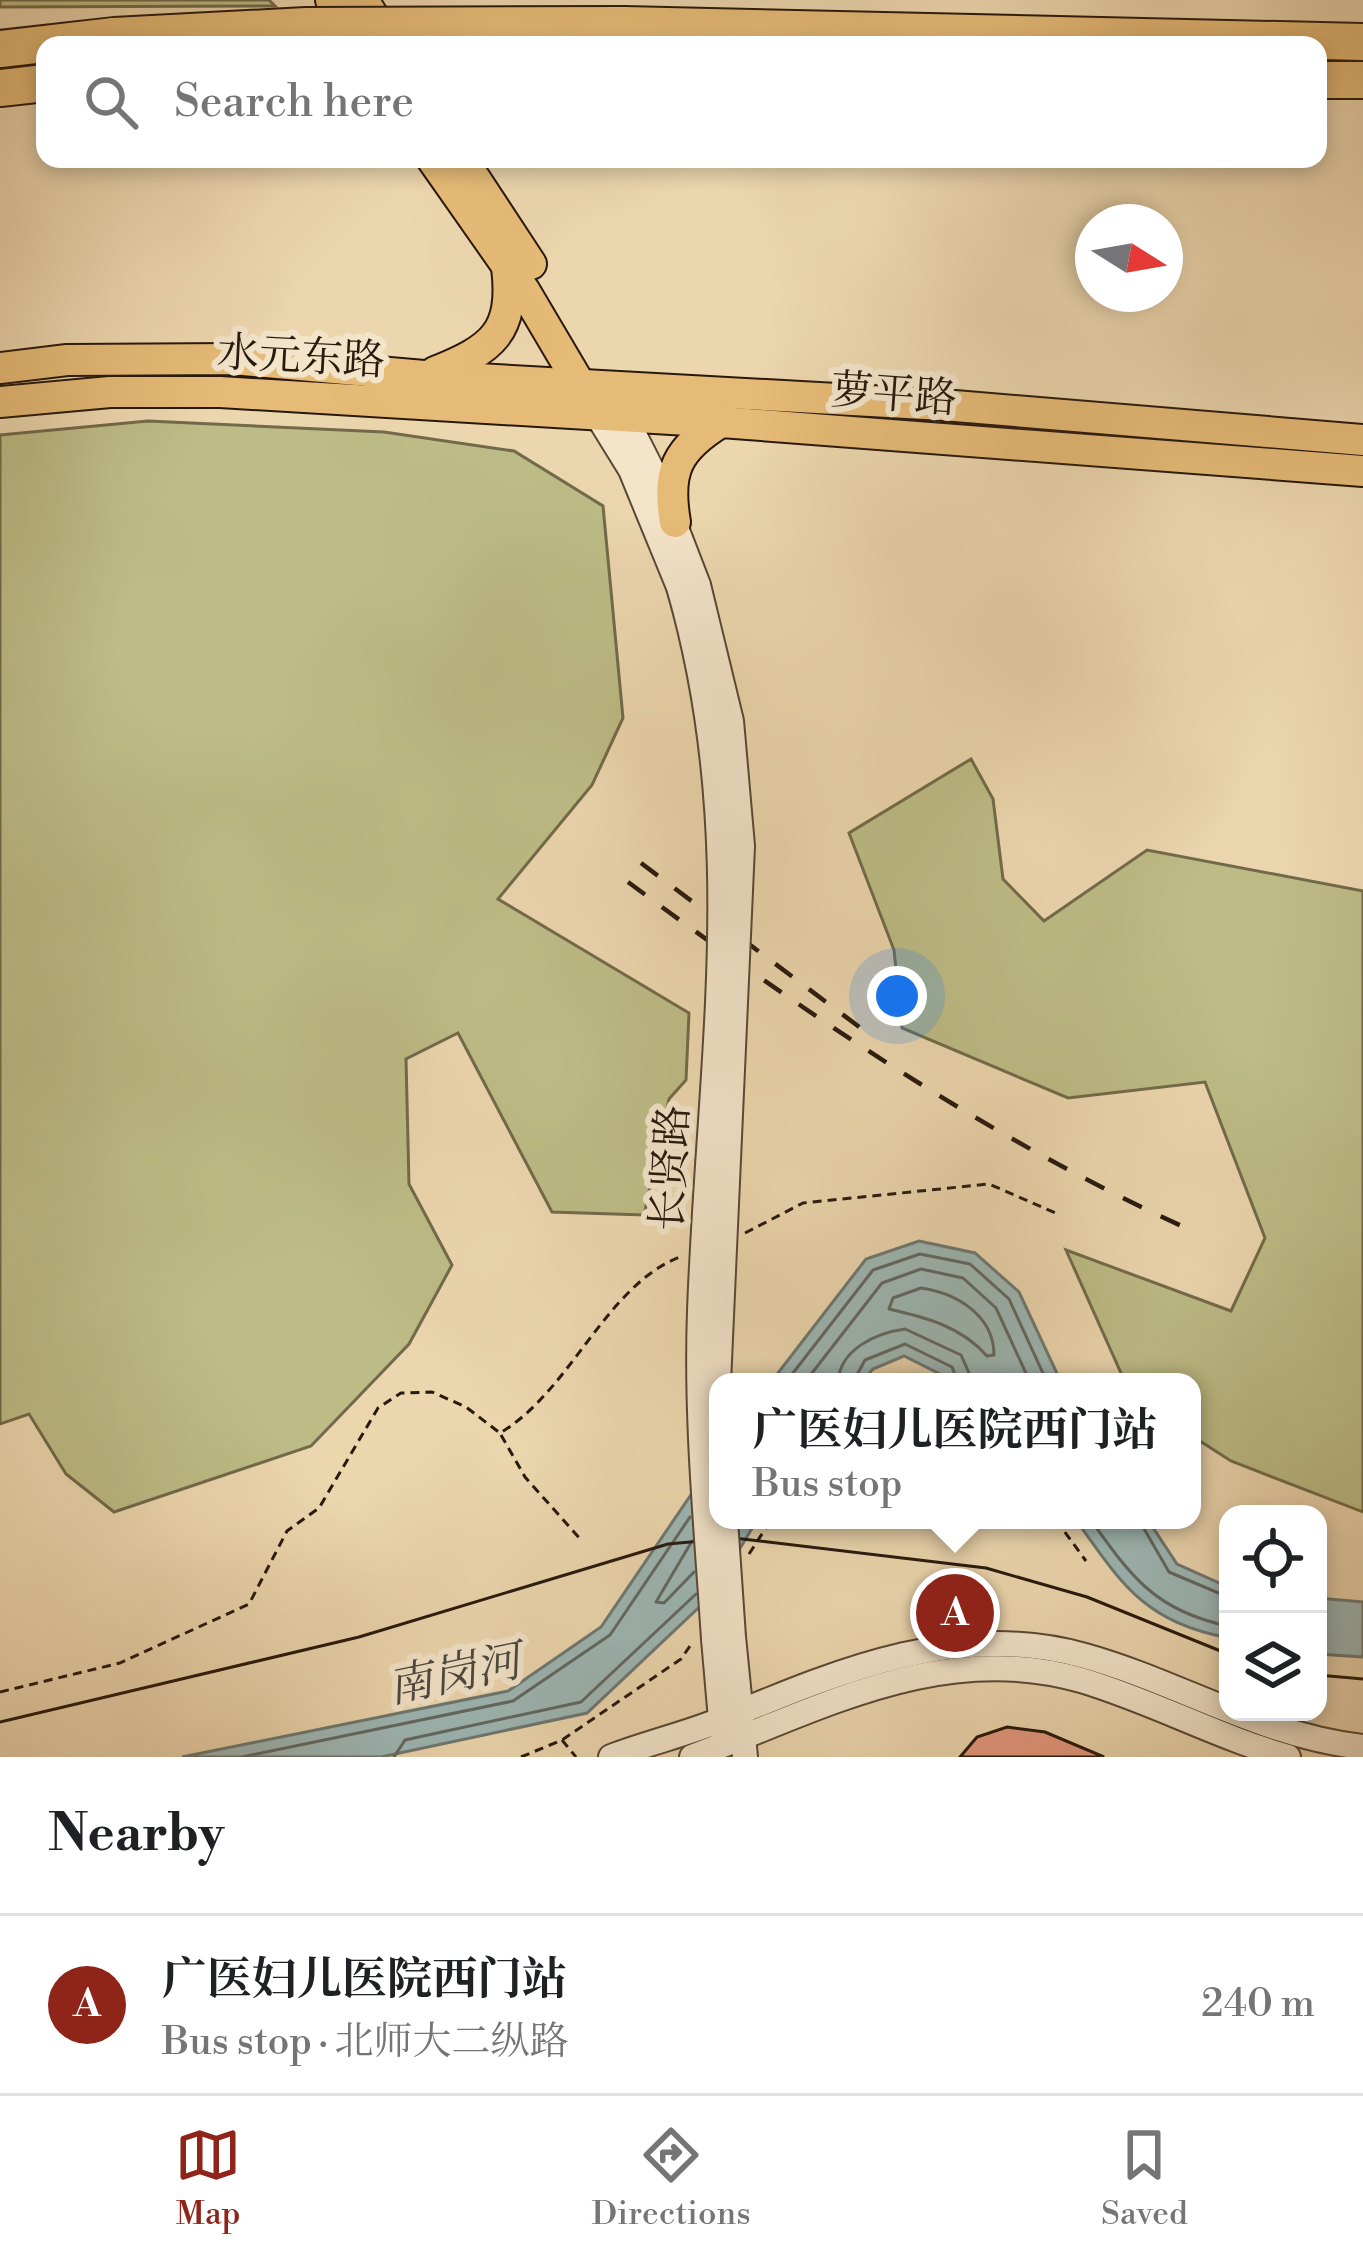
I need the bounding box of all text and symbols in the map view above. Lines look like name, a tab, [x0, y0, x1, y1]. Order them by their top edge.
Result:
search box	[36, 36, 1327, 168]
icon: search	[78, 69, 144, 135]
text: Search here	[174, 74, 414, 131]
north arrow	[1075, 204, 1183, 312]
street label: 水元东路	[216, 327, 386, 388]
street label: 萝平路	[829, 365, 959, 426]
your location	[867, 966, 927, 1026]
street label: 长贤路	[642, 1104, 701, 1232]
popup	[709, 1373, 1201, 1529]
text: 广医妇儿医院西门站	[752, 1403, 1158, 1460]
text: Bus stop	[752, 1460, 902, 1509]
map controls	[1219, 1505, 1327, 1721]
button: locate	[1219, 1505, 1327, 1613]
pin: A	[916, 1568, 994, 1658]
button: layers	[1219, 1613, 1327, 1721]
water label: 南岗河	[383, 1632, 533, 1717]
text: Nearby	[48, 1803, 224, 1867]
text: 广医妇儿医院西门站	[162, 1952, 567, 2009]
text: A	[73, 1980, 101, 2029]
text: 240 m	[1201, 1980, 1315, 2029]
text: Bus stop · 北师大二纵路	[162, 2018, 569, 2067]
tab: Map	[175, 2122, 241, 2235]
tab: Directions	[592, 2122, 751, 2235]
tab: Saved	[1101, 2122, 1188, 2235]

